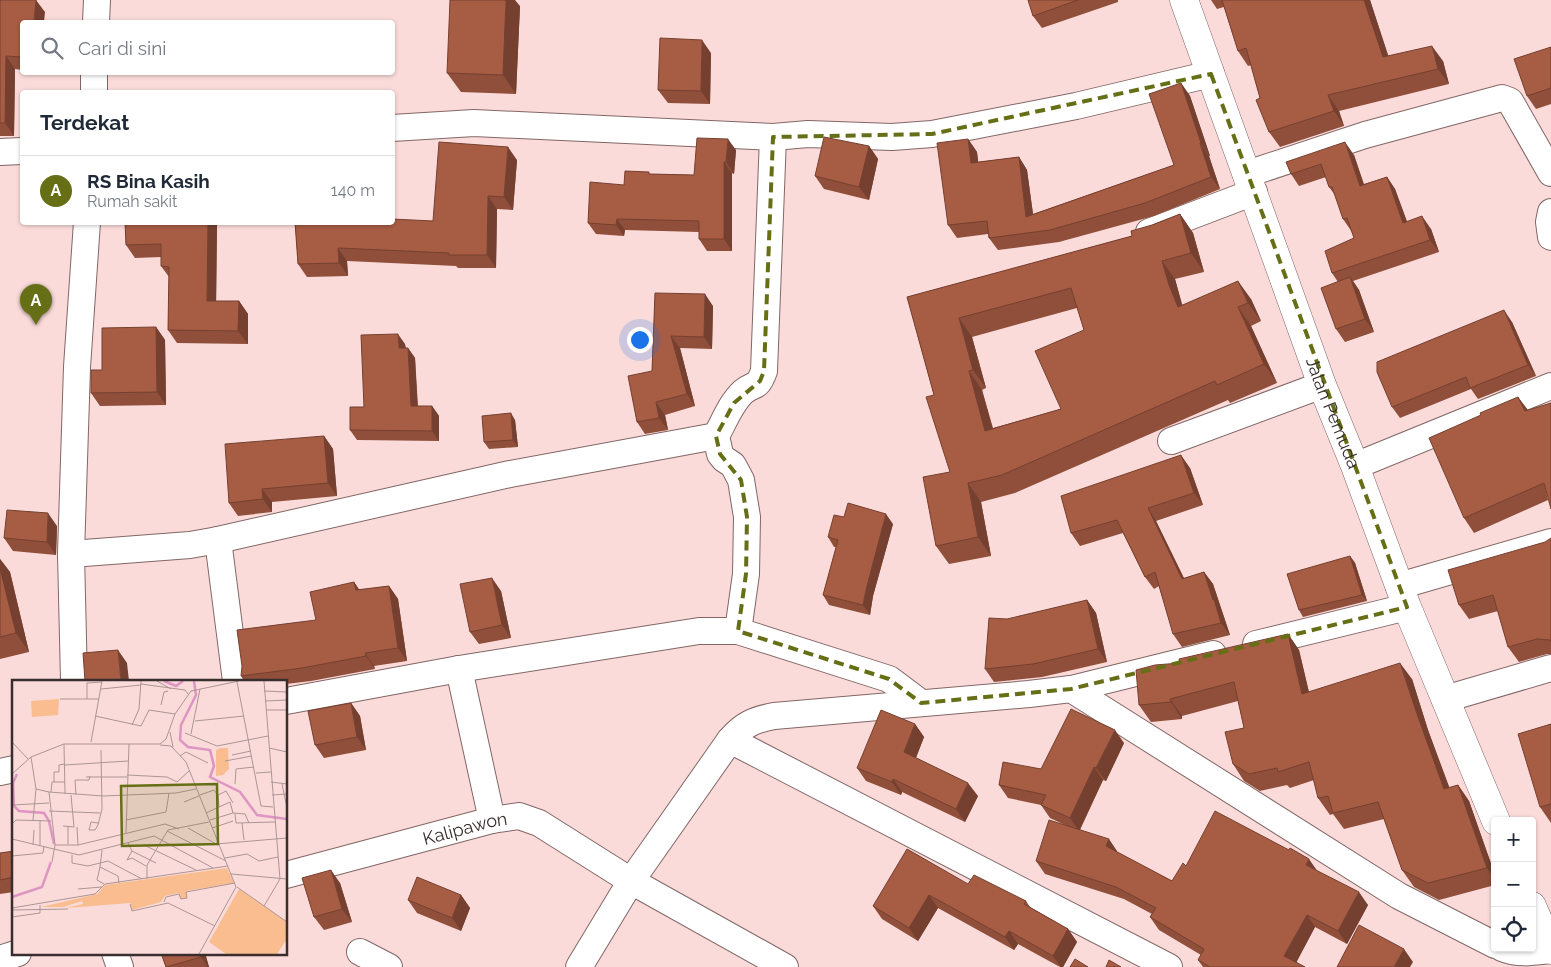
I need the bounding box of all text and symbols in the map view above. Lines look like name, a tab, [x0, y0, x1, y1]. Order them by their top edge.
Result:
search box	[20, 20, 395, 75]
icon: search	[38, 34, 66, 62]
text: Cari di sini	[78, 37, 166, 59]
text: Terdekat	[40, 110, 129, 135]
text: RS Bina Kasih	[87, 170, 210, 192]
text: A	[51, 181, 61, 200]
text: 140 m	[331, 181, 375, 200]
text: Rumah sakit	[87, 192, 177, 211]
pin: A	[20, 284, 52, 325]
your location	[627, 327, 653, 353]
street label: Jalan Pemuda	[1302, 354, 1365, 471]
inset map	[12, 680, 288, 954]
street label: Kalipawon	[420, 807, 508, 849]
map controls	[1491, 817, 1536, 952]
button: +	[1491, 817, 1536, 862]
button: −	[1491, 862, 1536, 907]
button: locate	[1491, 907, 1536, 952]

